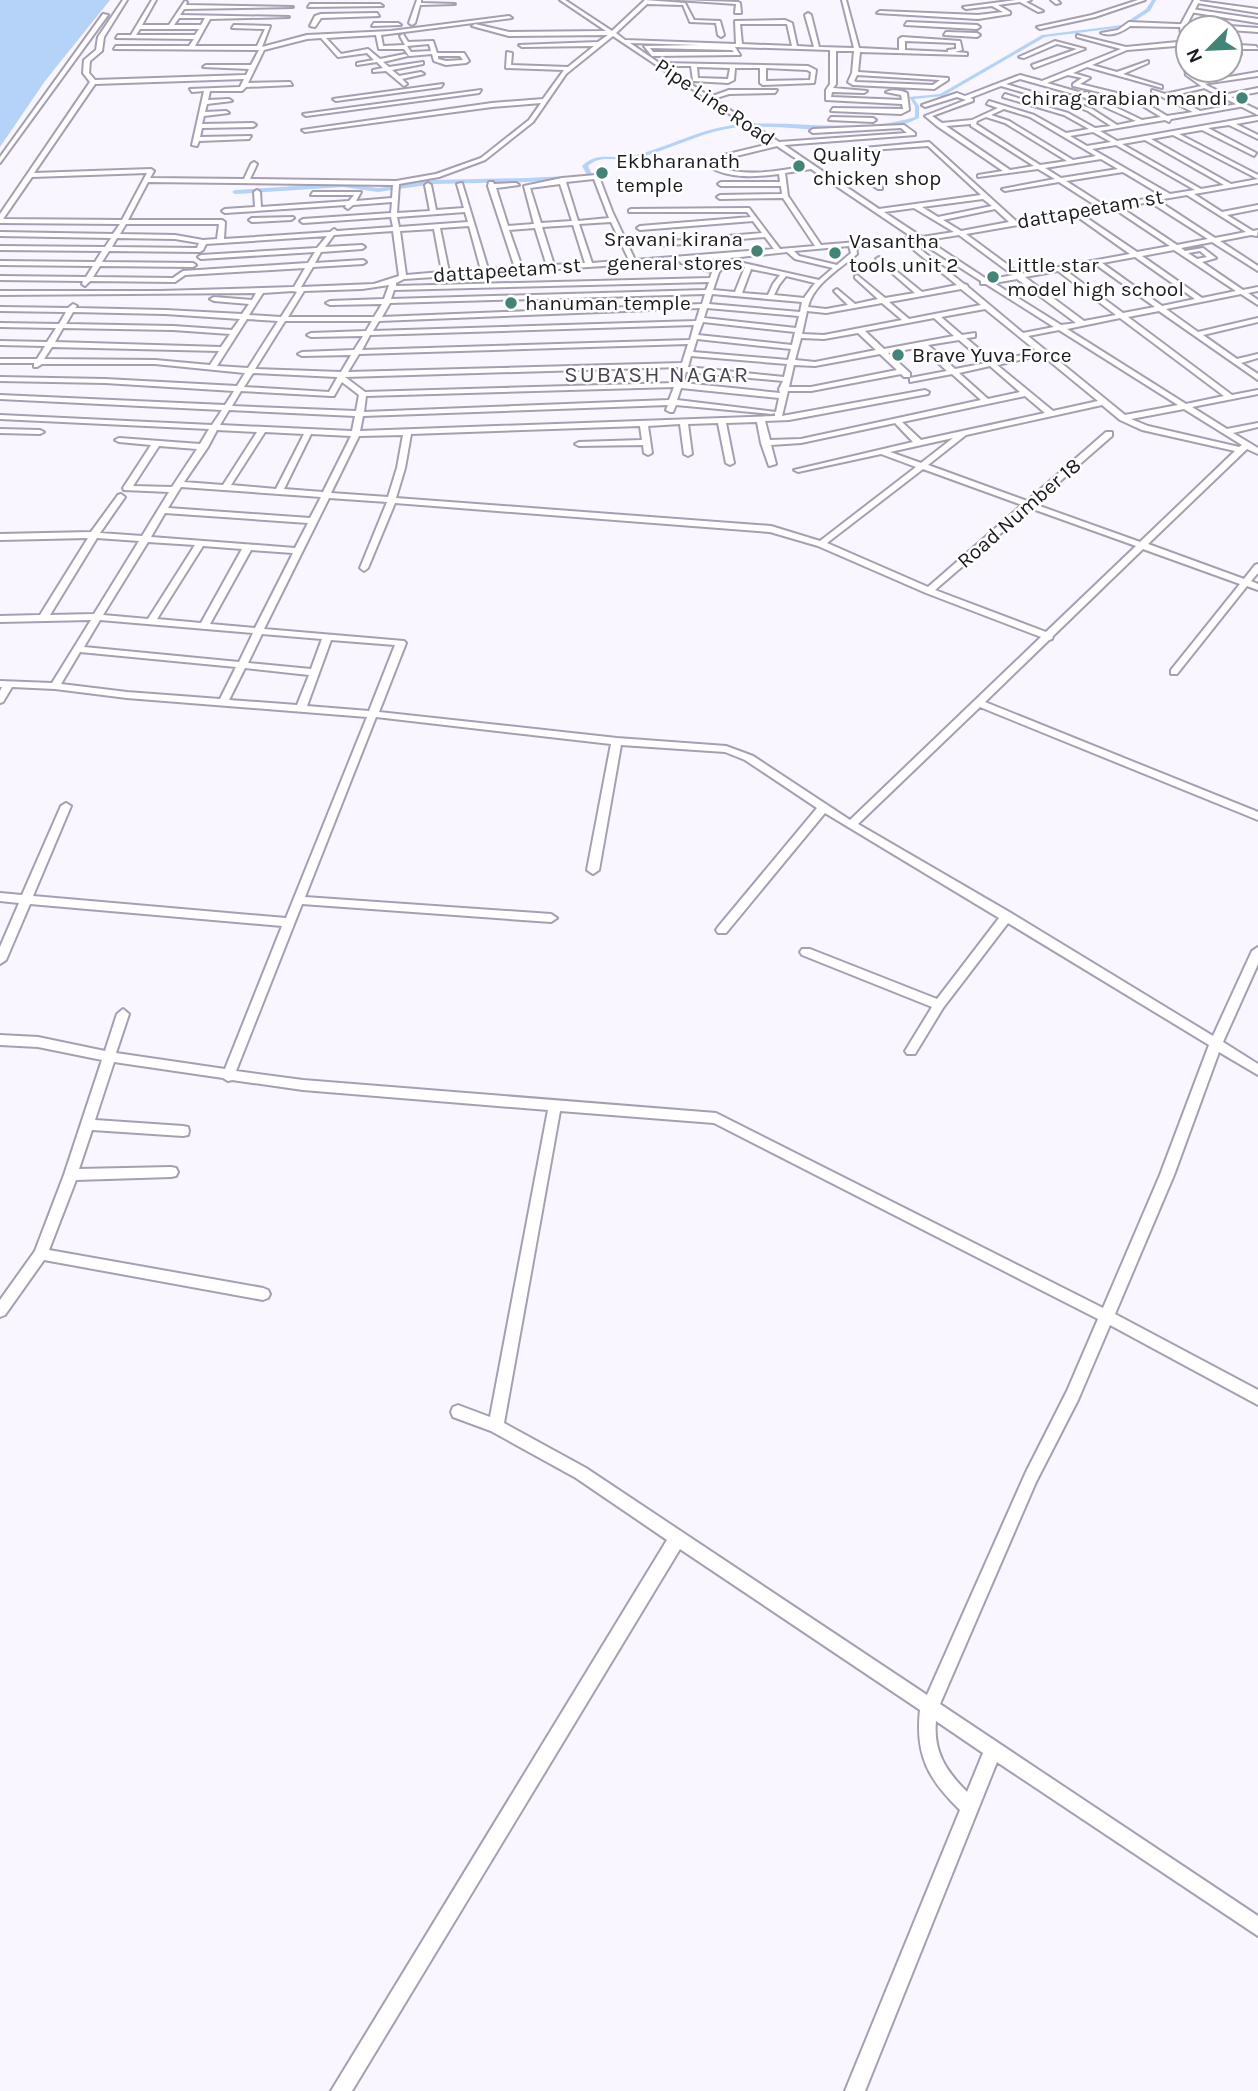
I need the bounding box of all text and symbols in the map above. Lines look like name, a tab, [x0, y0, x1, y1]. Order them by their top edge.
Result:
north arrow	[1174, 14, 1244, 84]
text: N	[1182, 45, 1207, 66]
street label: Pipe Line Road	[651, 53, 779, 151]
place label: chirag arabian mandi	[1021, 86, 1228, 110]
marker: chirag arabian mandi	[1234, 90, 1250, 106]
place label: Quality chicken shop	[813, 142, 941, 190]
place label: Ekbharanath temple	[616, 149, 740, 197]
marker: Quality chicken shop	[791, 158, 807, 174]
marker: Ekbharanath temple	[594, 165, 610, 181]
street label: dattapeetam st	[1015, 184, 1165, 234]
place label: Sravani kirana general stores	[604, 227, 743, 275]
place label: Vasantha tools unit 2	[849, 229, 958, 277]
marker: Sravani kirana general stores	[749, 243, 765, 259]
marker: Vasantha tools unit 2	[827, 245, 843, 261]
street label: dattapeetam st	[432, 253, 582, 287]
place label: Little star model high school	[1007, 253, 1184, 301]
marker: Little star model high school	[985, 269, 1001, 285]
place label: hanuman temple	[525, 291, 691, 315]
marker: hanuman temple	[503, 295, 519, 311]
place label: Brave Yuva Force	[912, 343, 1072, 367]
marker: Brave Yuva Force	[890, 347, 906, 363]
district label: SUBASH NAGAR	[564, 361, 750, 388]
street label: Road Number 18	[952, 453, 1086, 573]

